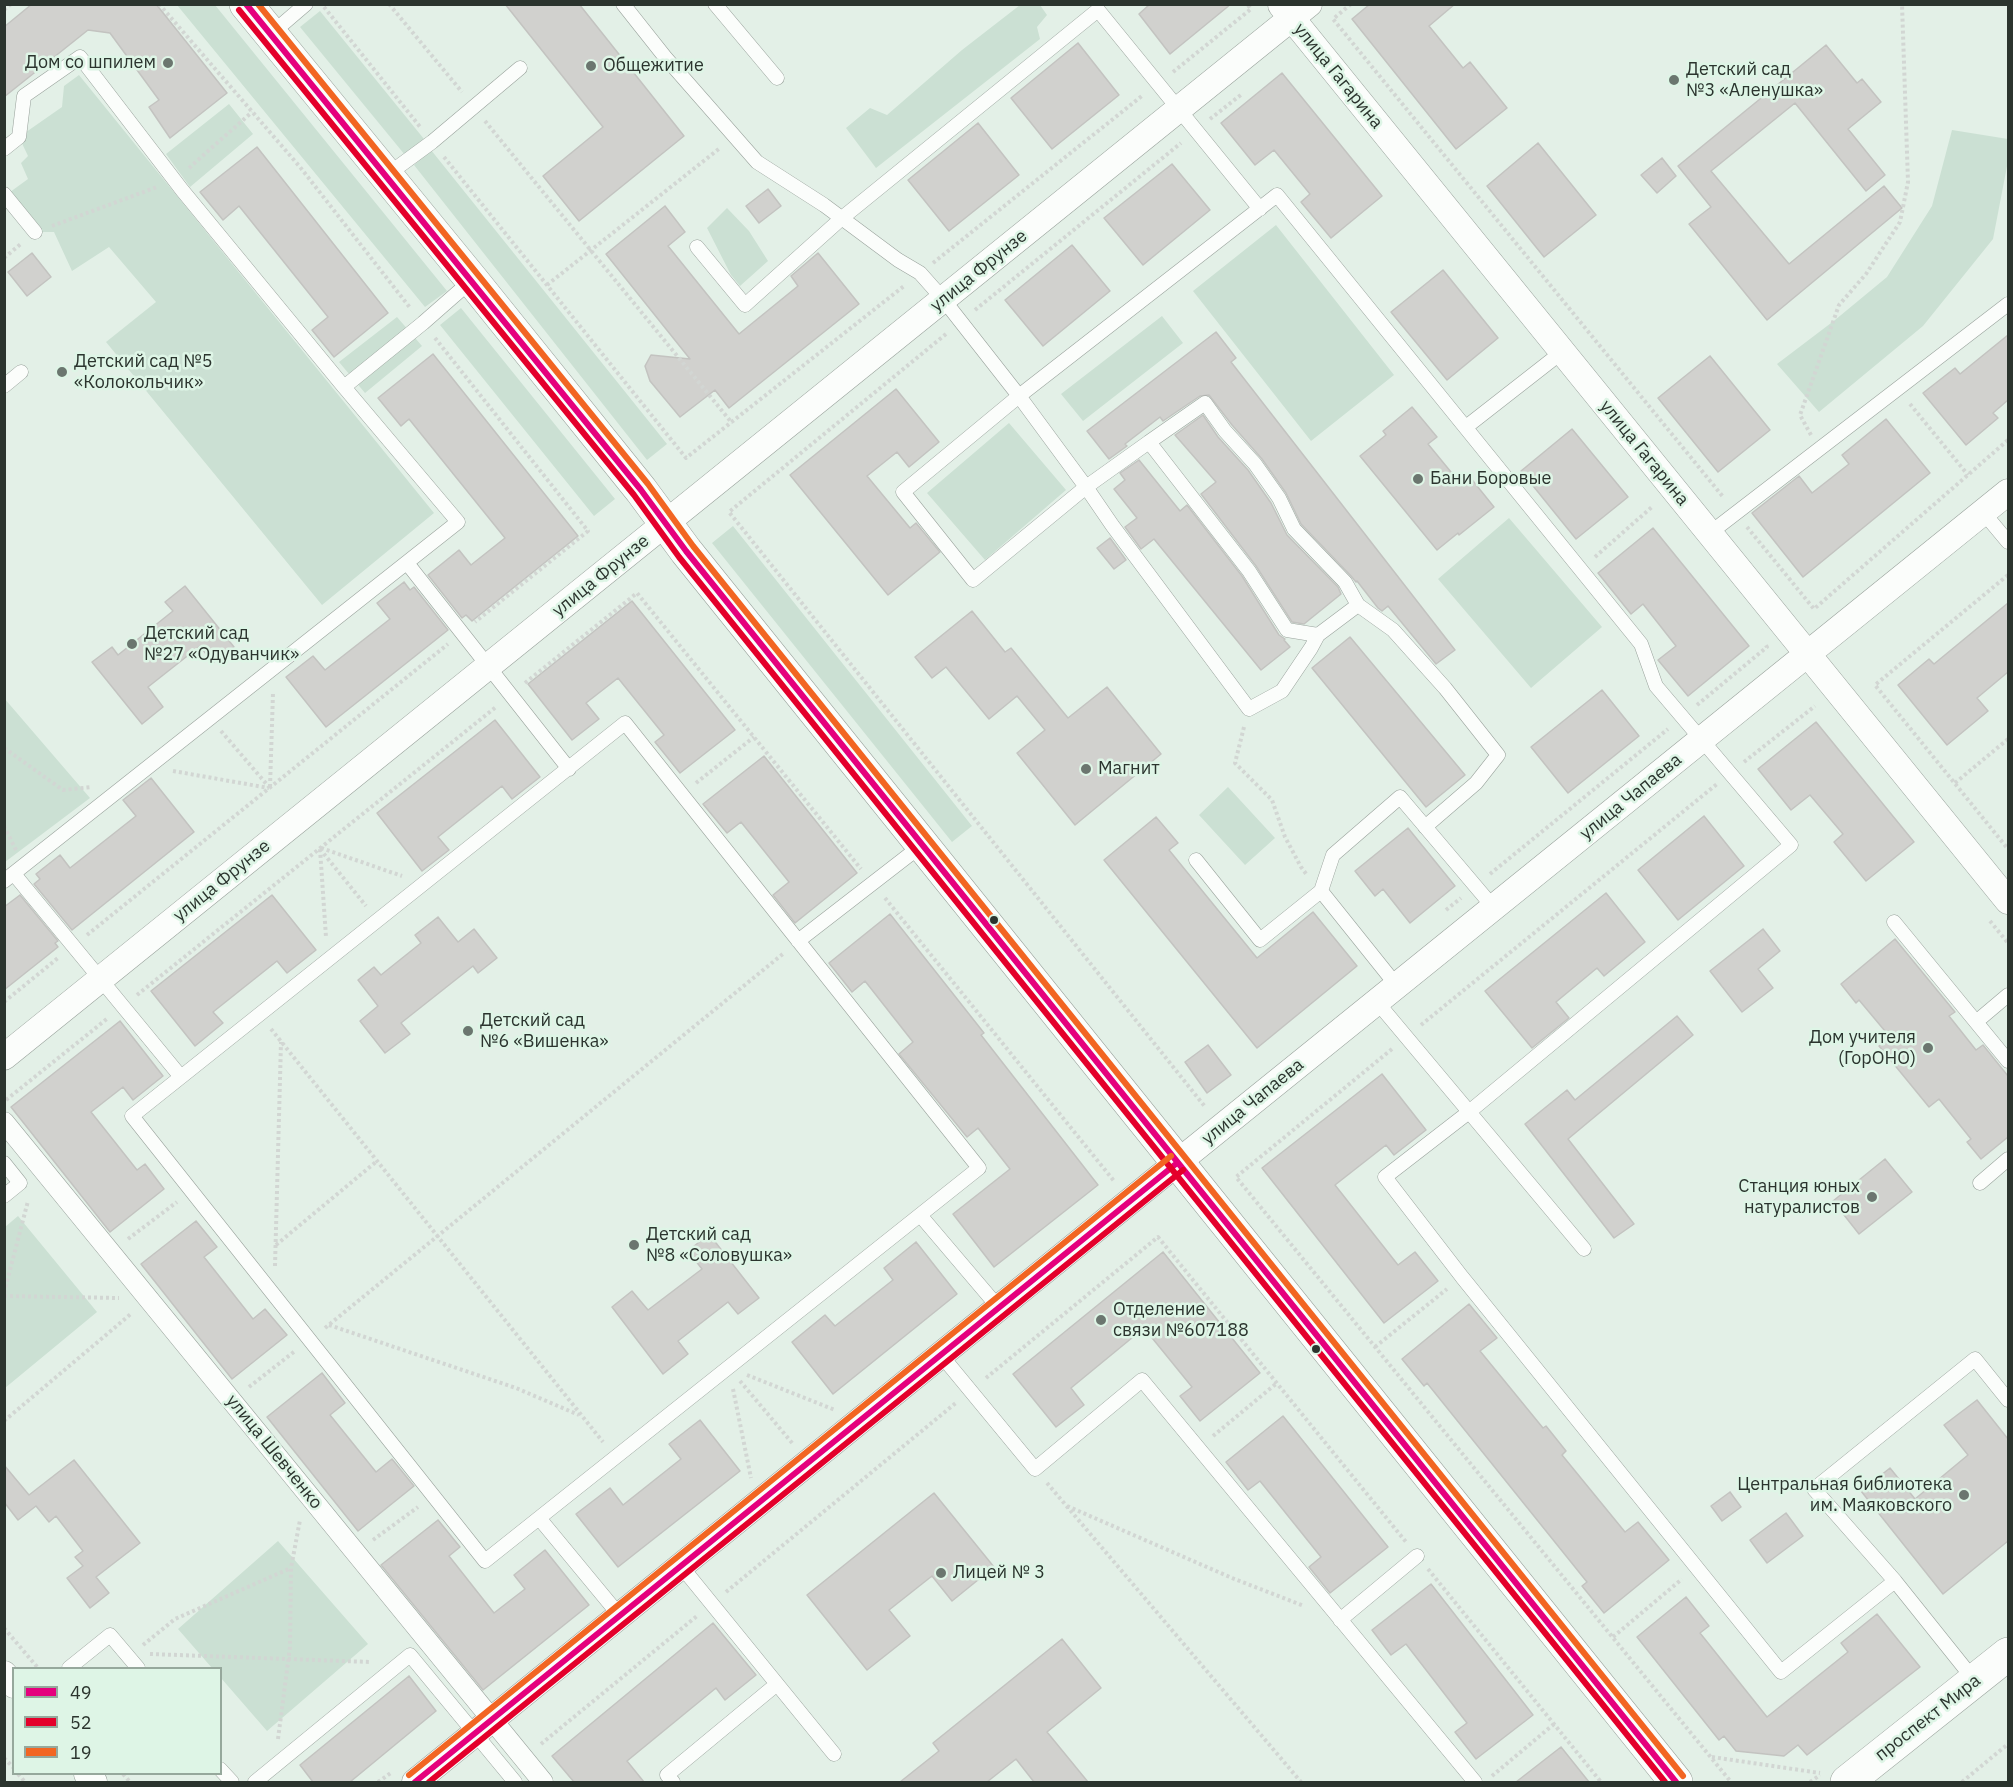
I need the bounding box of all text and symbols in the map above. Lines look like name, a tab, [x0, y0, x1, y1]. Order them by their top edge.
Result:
street label: улица Гагарина	[1289, 19, 1387, 133]
place label: Дом со шпилем	[25, 52, 156, 74]
place label: Общежитие	[603, 55, 704, 77]
marker: Дом со шпилем	[161, 56, 175, 70]
marker: Общежитие	[584, 59, 598, 73]
place label: Детский сад №3 «Аленушка»	[1686, 59, 1823, 101]
marker: Детский сад №3 «Аленушка»	[1667, 73, 1681, 87]
street label: улица Фрунзе	[926, 225, 1032, 317]
place label: Детский сад №5 «Колокольчик»	[74, 351, 213, 394]
marker: Детский сад №5 «Колокольчик»	[55, 365, 69, 379]
street label: улица Гагарина	[1595, 396, 1693, 510]
place label: Бани Боровые	[1430, 468, 1551, 490]
marker: Бани Боровые	[1411, 472, 1425, 486]
street label: улица Фрунзе	[548, 530, 654, 622]
place label: Детский сад №27 «Одуванчик»	[144, 623, 299, 666]
marker: Детский сад №27 «Одуванчик»	[125, 637, 139, 651]
street label: улица Чапаева	[1576, 749, 1686, 845]
place label: Магнит	[1098, 758, 1160, 780]
marker: Магнит	[1079, 762, 1093, 776]
street label: улица Фрунзе	[169, 835, 275, 927]
unlabelled marker	[988, 914, 1000, 926]
place label: Детский сад №6 «Вишенка»	[480, 1010, 609, 1052]
marker: Детский сад №6 «Вишенка»	[461, 1024, 475, 1038]
place label: Дом учителя (ГорОНО)	[1809, 1027, 1916, 1070]
marker: Дом учителя (ГорОНО)	[1921, 1041, 1935, 1055]
street label: улица Чапаева	[1198, 1054, 1308, 1150]
place label: Станция юных натуралистов	[1738, 1176, 1860, 1218]
marker: Станция юных натуралистов	[1865, 1190, 1879, 1204]
place label: Детский сад №8 «Соловушка»	[646, 1224, 792, 1266]
marker: Детский сад №8 «Соловушка»	[627, 1238, 641, 1252]
place label: Отделение связи №607188	[1113, 1299, 1249, 1342]
marker: Отделение связи №607188	[1094, 1313, 1108, 1327]
unlabelled marker	[1310, 1343, 1322, 1355]
street label: улица Шевченко	[221, 1390, 327, 1514]
place label: Центральная библиотека им. Маяковского	[1737, 1474, 1952, 1516]
marker: Центральная библиотека им. Маяковского	[1957, 1488, 1971, 1502]
place label: Лицей № 3	[953, 1562, 1045, 1584]
marker: Лицей № 3	[934, 1566, 948, 1580]
legend	[12, 1667, 222, 1775]
street label: проспект Мира	[1871, 1670, 1985, 1766]
text: 49	[70, 1681, 92, 1704]
text: 52	[70, 1711, 92, 1734]
text: 19	[70, 1741, 92, 1764]

